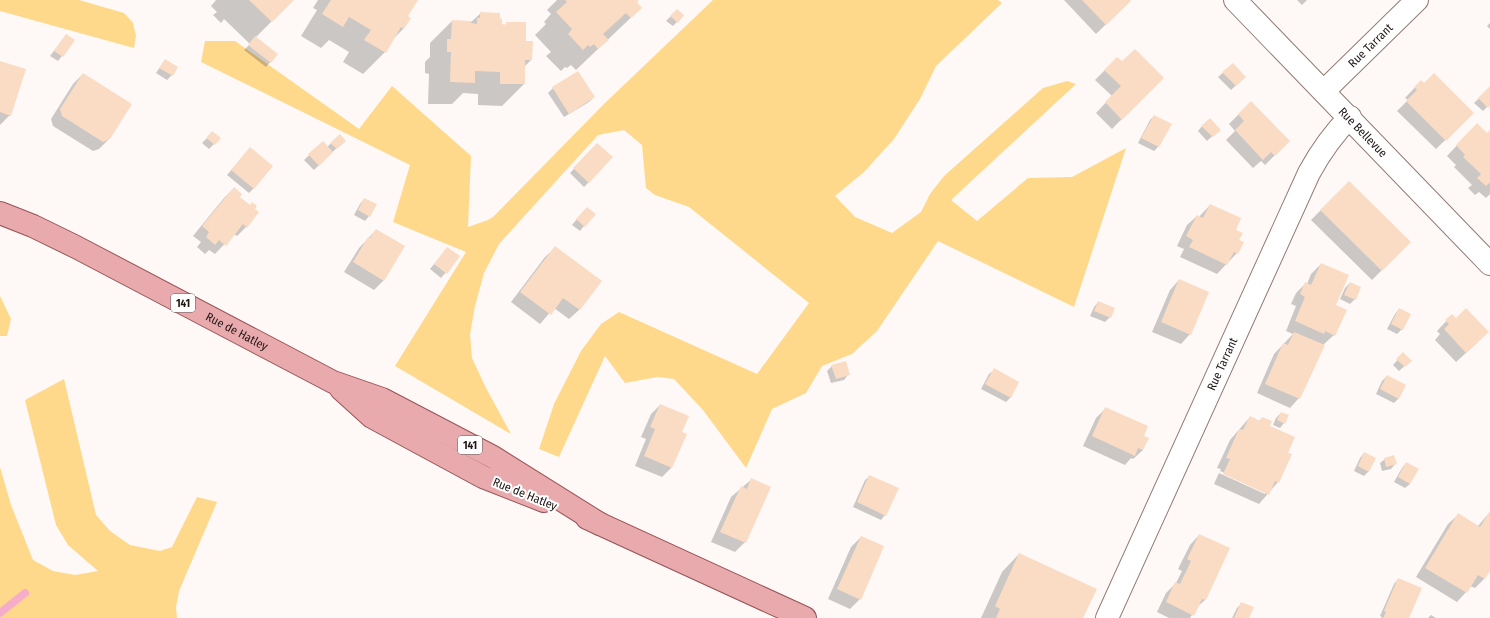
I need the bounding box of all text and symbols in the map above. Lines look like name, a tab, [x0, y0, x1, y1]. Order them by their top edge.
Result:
street label: Rue Tarrant	[1345, 21, 1396, 70]
street label: Rue Bellevue	[1336, 105, 1390, 160]
road number: 141	[171, 294, 195, 312]
street label: Rue de Hatley	[203, 309, 271, 354]
street label: Rue Tarrant	[1204, 335, 1240, 393]
road number: 141	[458, 436, 482, 454]
street label: Rue de Hatley	[491, 475, 560, 513]

